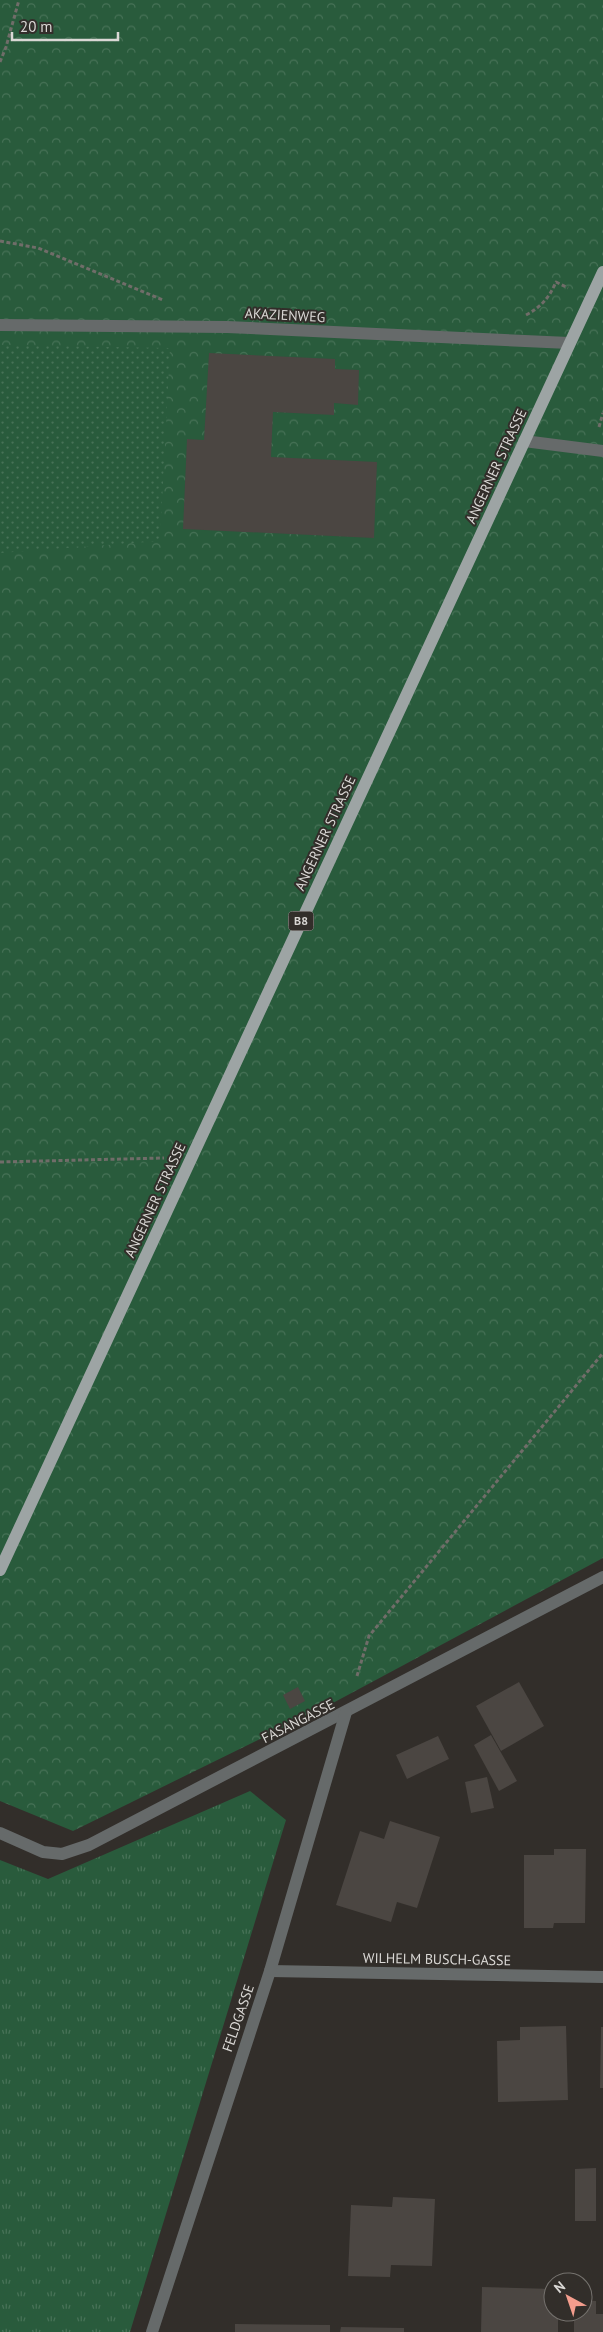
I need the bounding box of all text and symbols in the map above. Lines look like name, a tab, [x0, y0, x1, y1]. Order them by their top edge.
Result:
scale bar	[12, 10, 119, 42]
text: 20 m	[20, 17, 53, 36]
street label: AKAZIENWEG	[244, 304, 326, 326]
street label: ANGERNER STRASSE	[461, 406, 531, 526]
street label: ANGERNER STRASSE	[290, 773, 360, 893]
road number: B8	[288, 911, 314, 930]
street label: ANGERNER STRASSE	[120, 1140, 190, 1260]
street label: FASANGASSE	[258, 1695, 338, 1747]
street label: WILHELM BUSCH-GASSE	[363, 1949, 511, 1969]
street label: FELDGASSE	[218, 1982, 258, 2054]
north arrow	[543, 2272, 593, 2322]
text: N	[550, 2277, 569, 2297]

